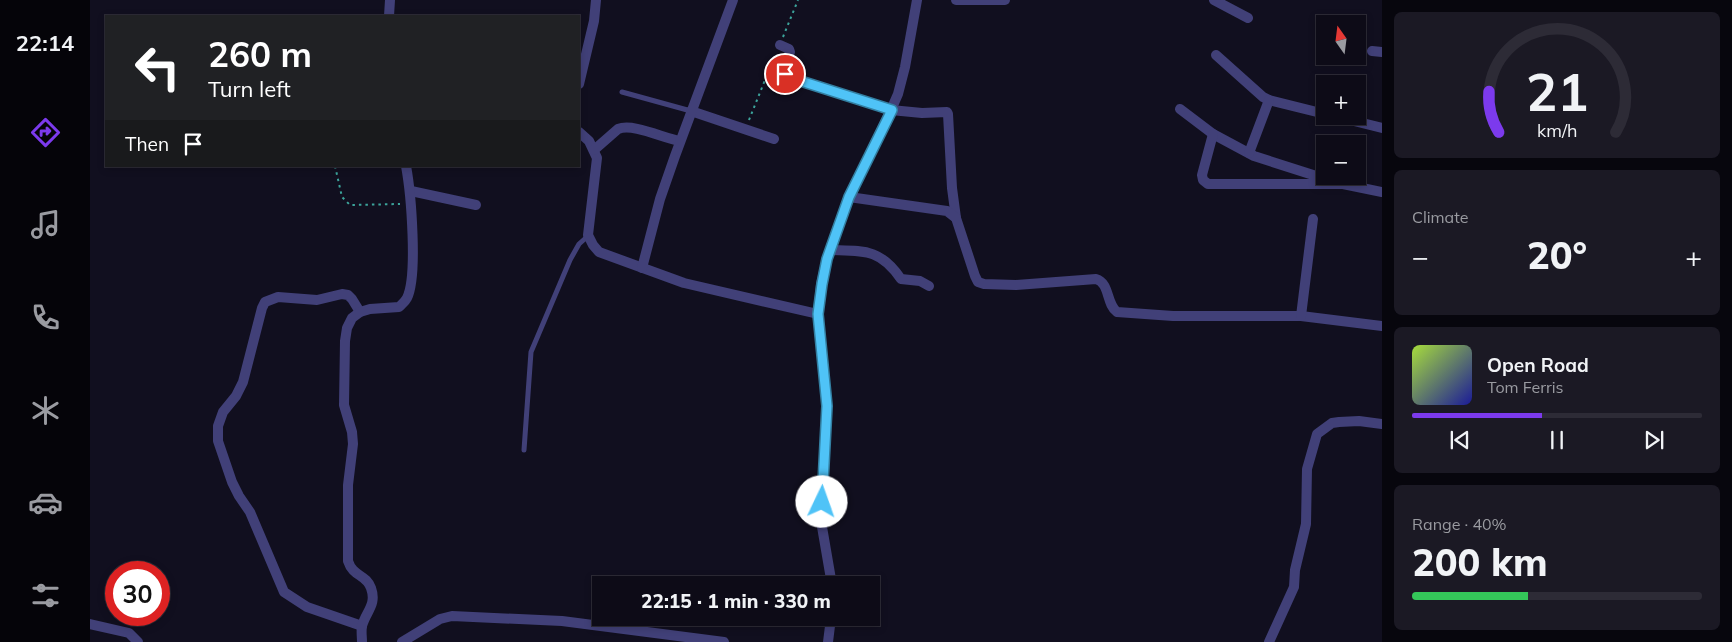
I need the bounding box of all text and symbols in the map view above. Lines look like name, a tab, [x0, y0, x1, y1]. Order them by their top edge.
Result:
north arrow	[1316, 15, 1366, 65]
map controls	[1316, 15, 1366, 185]
text: 22:14	[16, 29, 74, 57]
text: 260 m	[208, 32, 312, 76]
icon: left	[125, 35, 190, 100]
pin	[764, 53, 806, 95]
text: 21	[1526, 59, 1588, 124]
icon: arrive	[771, 60, 799, 88]
text: Turn left	[208, 75, 291, 103]
button: +	[1316, 75, 1366, 125]
icon: directions	[28, 115, 63, 150]
text: km/h	[1537, 119, 1577, 141]
icon: arrive	[179, 130, 207, 158]
text: Then	[125, 132, 169, 156]
button: −	[1316, 135, 1366, 185]
icon: music	[28, 207, 63, 242]
text: Climate	[1412, 207, 1468, 227]
text: 20°	[1527, 231, 1587, 279]
text: −	[1412, 239, 1429, 274]
text: +	[1685, 239, 1702, 274]
icon: phone	[28, 300, 63, 335]
text: Open Road	[1487, 353, 1589, 377]
text: Tom Ferris	[1487, 377, 1564, 397]
icon: climate	[28, 393, 63, 428]
icon: previous	[1446, 426, 1474, 454]
icon: pause	[1543, 426, 1571, 454]
icon: next	[1640, 426, 1668, 454]
position arrow	[795, 475, 847, 527]
icon: car	[28, 485, 63, 520]
text: Range · 40%	[1412, 514, 1507, 534]
text: 200 km	[1412, 538, 1548, 586]
speed limit sign: 30	[105, 561, 170, 626]
icon: filters	[28, 578, 63, 613]
text: 22:15 · 1 min · 330 m	[641, 589, 831, 613]

